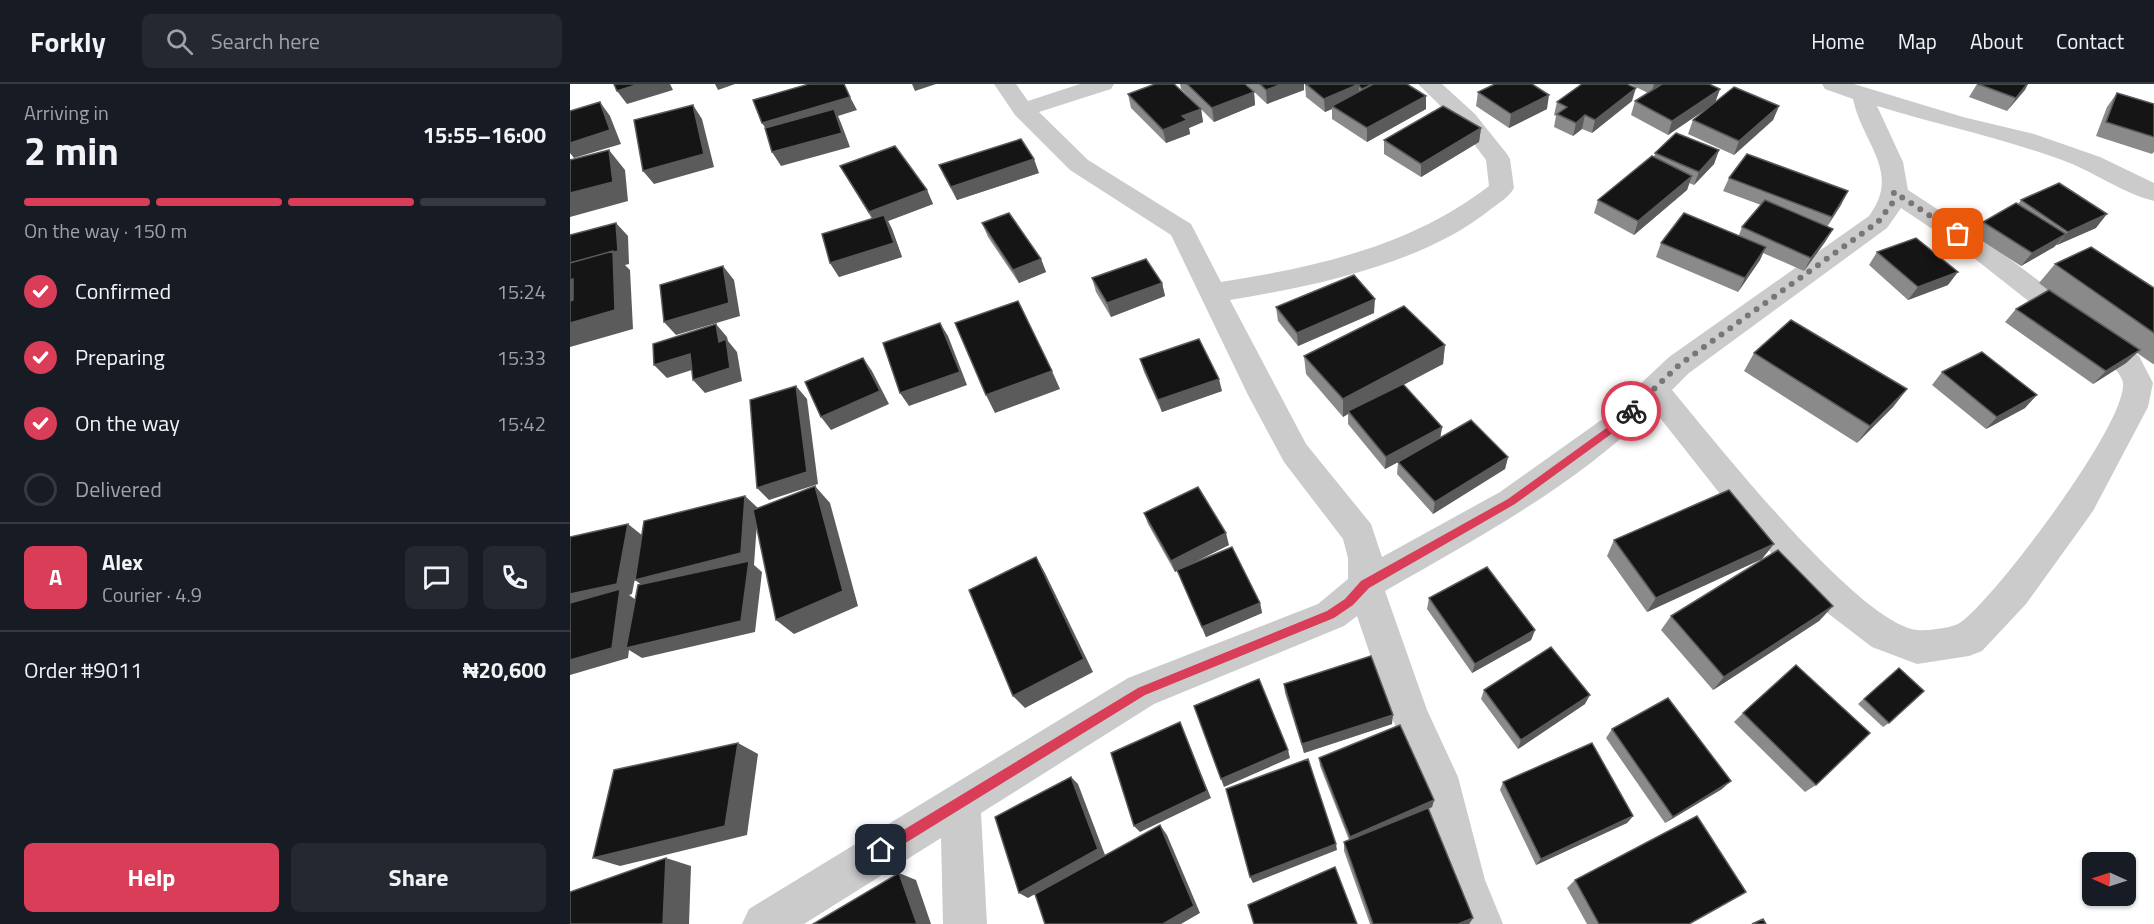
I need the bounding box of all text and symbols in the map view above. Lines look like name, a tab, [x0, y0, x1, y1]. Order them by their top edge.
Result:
search box	[142, 14, 562, 68]
text: Forkly	[30, 20, 106, 63]
text: Search here	[211, 24, 320, 58]
icon: search	[163, 25, 196, 58]
text: Home	[1811, 25, 1865, 57]
text: Map	[1898, 25, 1937, 57]
text: About	[1970, 25, 2023, 57]
text: Contact	[2056, 25, 2124, 57]
text: Arriving in	[24, 97, 109, 128]
text: 15:55–16:00	[423, 118, 546, 152]
text: 2 min	[24, 121, 119, 180]
pin	[1932, 208, 1983, 259]
text: On the way · 150 m	[24, 215, 187, 246]
icon: bag	[1941, 217, 1974, 250]
text: Confirmed	[75, 274, 171, 308]
icon: check	[24, 275, 57, 308]
text: 15:24	[497, 276, 546, 307]
text: Preparing	[75, 340, 165, 374]
icon: check	[24, 341, 57, 374]
text: 15:33	[497, 342, 546, 373]
courier	[1601, 381, 1661, 441]
icon: bike	[1615, 395, 1648, 428]
text: On the way	[75, 406, 180, 440]
icon: check	[24, 407, 57, 440]
text: 15:42	[497, 408, 546, 439]
text: Delivered	[75, 472, 162, 506]
text: Alex	[102, 545, 143, 579]
button: chat	[405, 546, 468, 609]
button: phone	[483, 546, 546, 609]
text: A	[49, 560, 62, 594]
text: Courier · 4.9	[102, 579, 202, 610]
text: Order #9011	[24, 653, 143, 687]
text: ₦20,600	[463, 653, 546, 687]
pin	[855, 824, 906, 875]
icon: home	[864, 833, 897, 866]
button: Help	[24, 843, 279, 912]
button: Share	[291, 843, 546, 912]
north arrow	[2082, 852, 2136, 906]
map controls	[2082, 852, 2136, 906]

